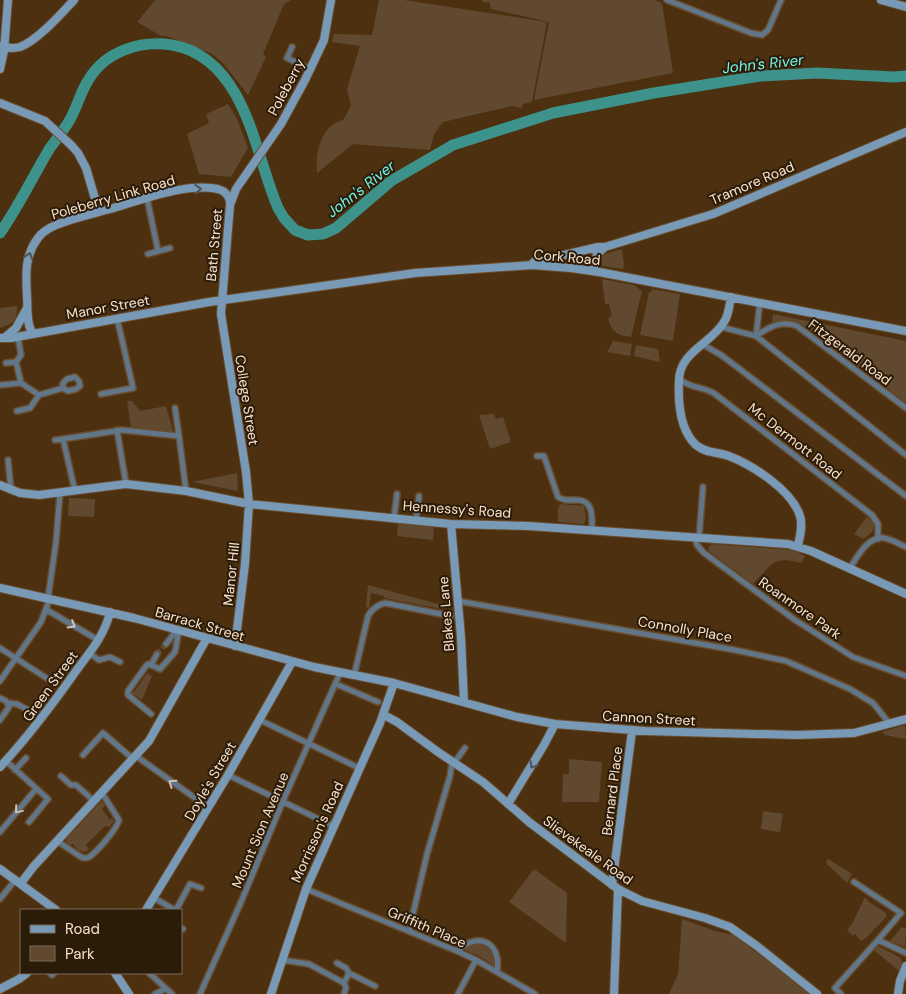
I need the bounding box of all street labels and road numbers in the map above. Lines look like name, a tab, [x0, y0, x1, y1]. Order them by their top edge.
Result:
street label: Poleberry	[264, 55, 309, 119]
street label: Tramore Road	[707, 157, 797, 209]
street label: Poleberry Link Road	[49, 171, 177, 223]
street label: Bath Street	[202, 208, 226, 282]
street label: Cork Road	[533, 245, 601, 269]
street label: Manor Street	[65, 291, 151, 323]
street label: Fitzgerald Road	[805, 315, 895, 389]
street label: College Street	[231, 353, 263, 447]
street label: Mc Dermott Road	[745, 399, 845, 483]
street label: Hennessy's Road	[402, 496, 512, 522]
street label: Manor Hill	[219, 541, 243, 607]
street label: Roanmore Park	[755, 573, 845, 643]
street label: Blakes Lane	[434, 576, 458, 652]
street label: Barrack Street	[153, 603, 247, 645]
street label: Connolly Place	[637, 612, 734, 646]
street label: Green Street	[18, 647, 82, 725]
street label: Cannon Street	[602, 707, 696, 729]
street label: Doyle's Street	[180, 738, 240, 824]
street label: Bernard Place	[598, 745, 626, 836]
street label: Mount Sion Avenue	[227, 769, 293, 891]
street label: Morrisson's Road	[287, 779, 347, 885]
street label: Slievekeale Road	[540, 811, 636, 889]
street label: Griffith Place	[385, 902, 469, 952]

